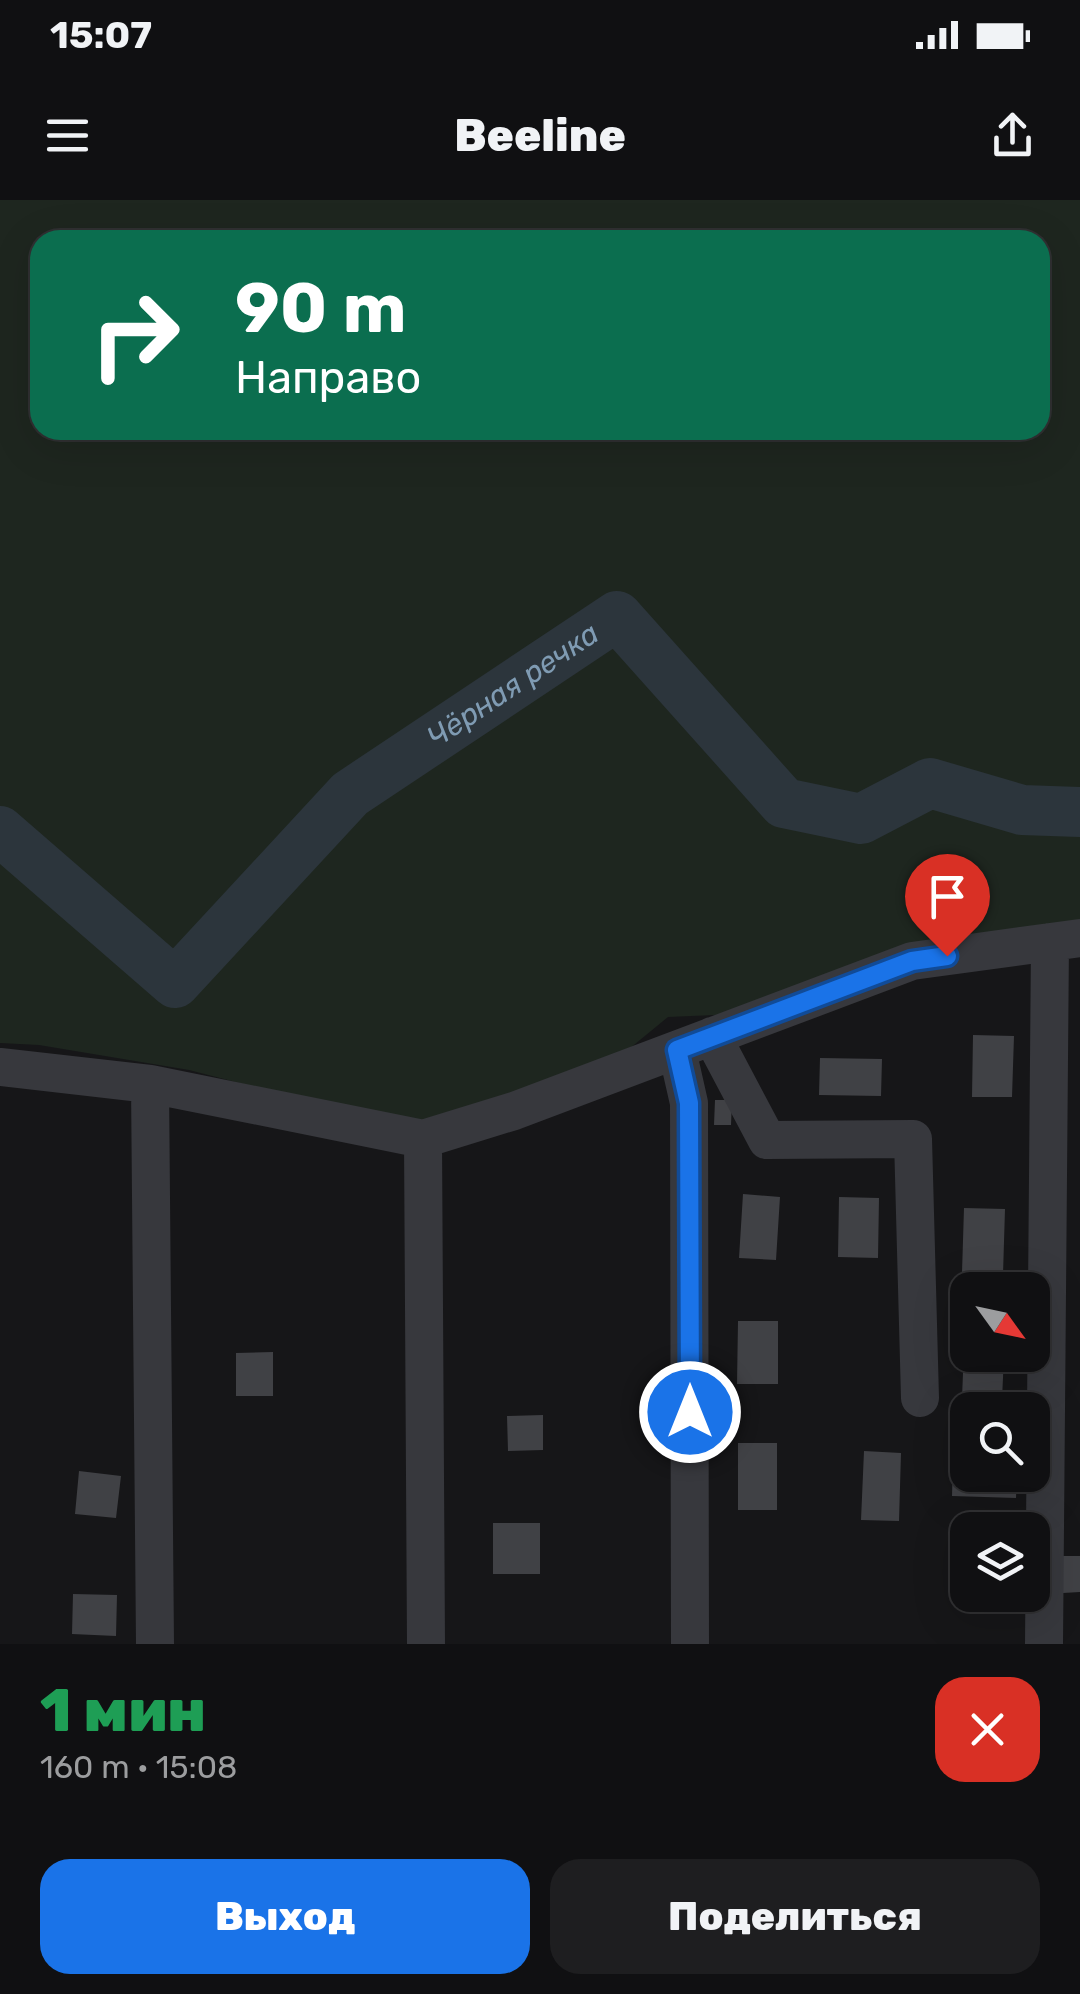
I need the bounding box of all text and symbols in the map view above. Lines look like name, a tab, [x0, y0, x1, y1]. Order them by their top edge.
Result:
text: 15:07	[50, 12, 152, 58]
icon: menu	[40, 108, 95, 163]
icon: share	[985, 108, 1040, 163]
text: Beeline	[454, 109, 626, 162]
text: 90 m	[235, 267, 407, 350]
icon: right	[70, 270, 200, 400]
text: Направо	[235, 351, 421, 404]
water label: Чёрная речка	[420, 615, 606, 756]
pin	[905, 854, 990, 957]
icon: arrive	[920, 869, 975, 924]
north arrow	[950, 1272, 1050, 1372]
map controls	[950, 1272, 1050, 1612]
position arrow	[638, 1360, 742, 1464]
button: search	[950, 1392, 1050, 1492]
button: layers	[950, 1512, 1050, 1612]
text: 1 мин	[40, 1675, 206, 1746]
button: close	[935, 1677, 1040, 1782]
text: 160 m · 15:08	[40, 1748, 237, 1786]
button: Выход	[40, 1859, 530, 1974]
button: Поделиться	[550, 1859, 1040, 1974]

